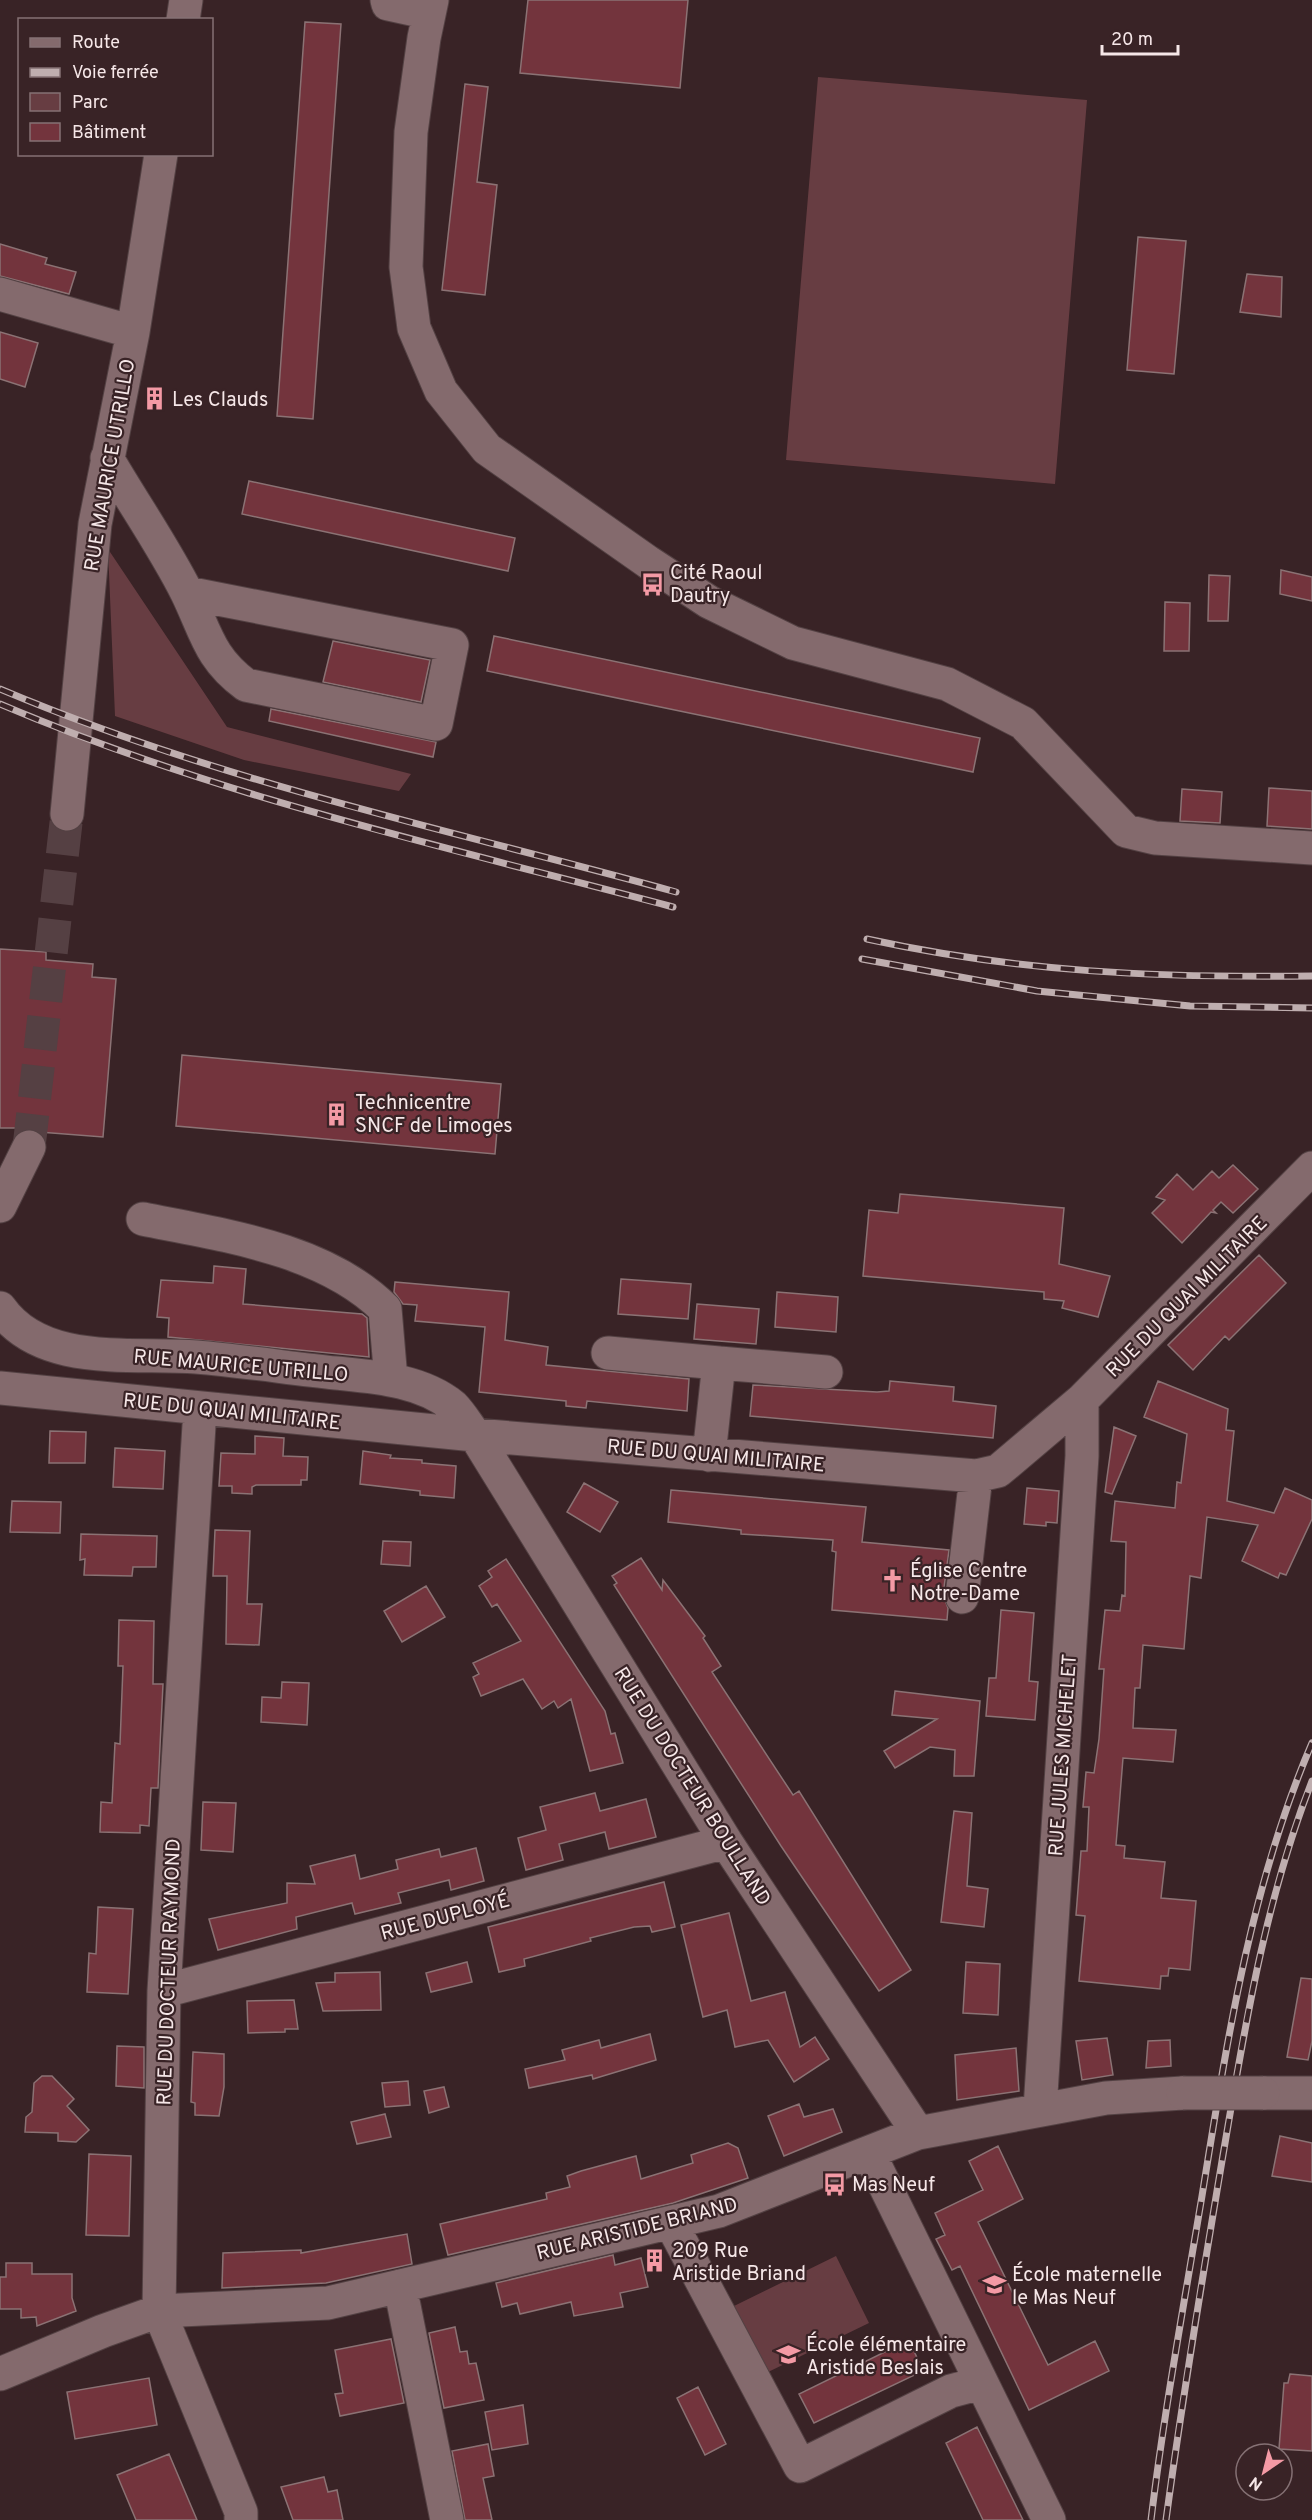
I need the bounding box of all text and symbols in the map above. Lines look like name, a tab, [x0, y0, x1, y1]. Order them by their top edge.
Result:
legend	[18, 18, 213, 156]
scale bar	[1102, 18, 1178, 56]
text: 20 m	[1111, 29, 1153, 52]
text: Route	[72, 32, 120, 55]
text: Voie ferrée	[72, 62, 159, 85]
text: Parc	[72, 92, 108, 115]
text: Bâtiment	[72, 122, 146, 145]
street label: RUE MAURICE UTRILLO	[79, 357, 142, 574]
building icon: Les Clauds	[141, 386, 167, 412]
place label: Les Clauds	[172, 388, 268, 414]
place label: Cité Raoul Dautry	[670, 561, 762, 610]
bus stop icon: Cité Raoul Dautry	[639, 571, 665, 597]
place label: Technicentre SNCF de Limoges	[355, 1091, 513, 1140]
building icon: Technicentre SNCF de Limoges	[324, 1101, 350, 1127]
street label: RUE DU QUAI MILITAIRE	[1101, 1211, 1274, 1384]
street label: RUE MAURICE UTRILLO	[132, 1345, 349, 1389]
street label: RUE DU QUAI MILITAIRE	[122, 1389, 342, 1437]
street label: RUE DU QUAI MILITAIRE	[606, 1435, 826, 1479]
place label: Église Centre Notre-Dame	[910, 1557, 1027, 1608]
church icon: Église Centre Notre-Dame	[879, 1568, 905, 1594]
street label: RUE JULES MICHELET	[1044, 1653, 1084, 1857]
street label: RUE DU DOCTEUR BOULLAND	[607, 1663, 776, 1911]
street label: RUE DU DOCTEUR RAYMOND	[152, 1838, 188, 2106]
street label: RUE DUPLOYÉ	[378, 1886, 513, 1948]
bus stop icon: Mas Neuf	[821, 2171, 847, 2197]
place label: Mas Neuf	[852, 2173, 935, 2199]
street label: RUE ARISTIDE BRIAND	[534, 2192, 741, 2268]
place label: 209 Rue Aristide Briand	[672, 2239, 806, 2288]
building icon: 209 Rue Aristide Briand	[641, 2248, 667, 2274]
place label: École maternelle le Mas Neuf	[1012, 2261, 1162, 2312]
school or university icon: École maternelle le Mas Neuf	[981, 2272, 1007, 2298]
place label: École élémentaire Aristide Beslais	[806, 2331, 966, 2382]
school or university icon: École élémentaire Aristide Beslais	[775, 2342, 801, 2368]
north arrow	[1234, 2442, 1294, 2502]
text: N	[1246, 2471, 1267, 2494]

